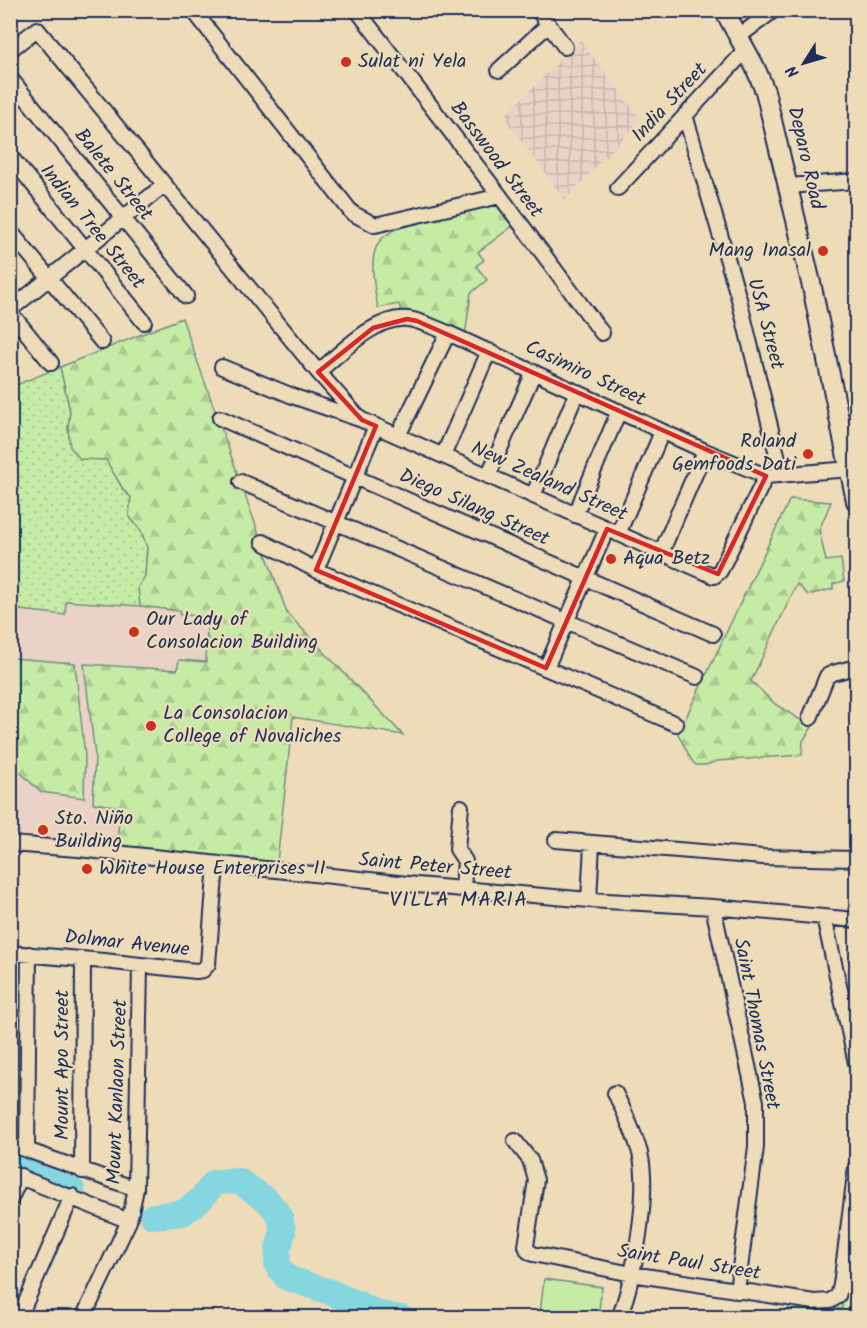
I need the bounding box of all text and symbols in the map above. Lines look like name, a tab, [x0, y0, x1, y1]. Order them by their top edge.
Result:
north arrow	[774, 33, 834, 93]
place label: Sulat ni Yela	[358, 46, 467, 78]
marker: Sulat ni Yela	[339, 55, 353, 69]
street label: India Street	[624, 55, 716, 150]
text: N	[780, 60, 806, 83]
street label: Basswood Street	[441, 95, 551, 226]
street label: Deparo Road	[778, 103, 833, 214]
street label: Balete Street	[65, 122, 161, 229]
street label: Indian Tree Street	[31, 157, 153, 297]
place label: Mang Inasal	[709, 235, 811, 267]
marker: Mang Inasal	[816, 244, 830, 258]
street label: USA Street	[737, 275, 793, 374]
street label: Casimiro Street	[519, 332, 651, 416]
place label: Roland Gemfoods Dati	[672, 426, 797, 481]
street label: New Zealand Street	[466, 433, 633, 531]
marker: Roland Gemfoods Dati	[801, 447, 815, 461]
street label: Diego Silang Street	[394, 460, 555, 556]
place label: Aqua Betz	[623, 543, 710, 575]
marker: Aqua Betz	[604, 552, 618, 566]
place label: Our Lady of Consolacion Building	[146, 604, 318, 659]
marker: Our Lady of Consolacion Building	[127, 625, 141, 639]
place label: La Consolacion College of Novaliches	[163, 698, 342, 753]
marker: La Consolacion College of Novaliches	[144, 719, 158, 733]
place label: Sto. Niño Building	[55, 803, 133, 858]
marker: Sto. Niño Building	[36, 823, 50, 837]
street label: Saint Peter Street	[357, 844, 513, 890]
place label: White House Enterprises II	[99, 853, 326, 885]
marker: White House Enterprises II	[80, 862, 94, 876]
district label: VILLA MARIA	[389, 884, 529, 917]
street label: Dolmar Avenue	[63, 922, 191, 966]
street label: Saint Thomas Street	[724, 935, 788, 1113]
street label: Mount Apo Street	[47, 990, 79, 1140]
street label: Mount Kanlaon Street	[99, 999, 137, 1185]
street label: Saint Paul Street	[615, 1236, 763, 1290]

